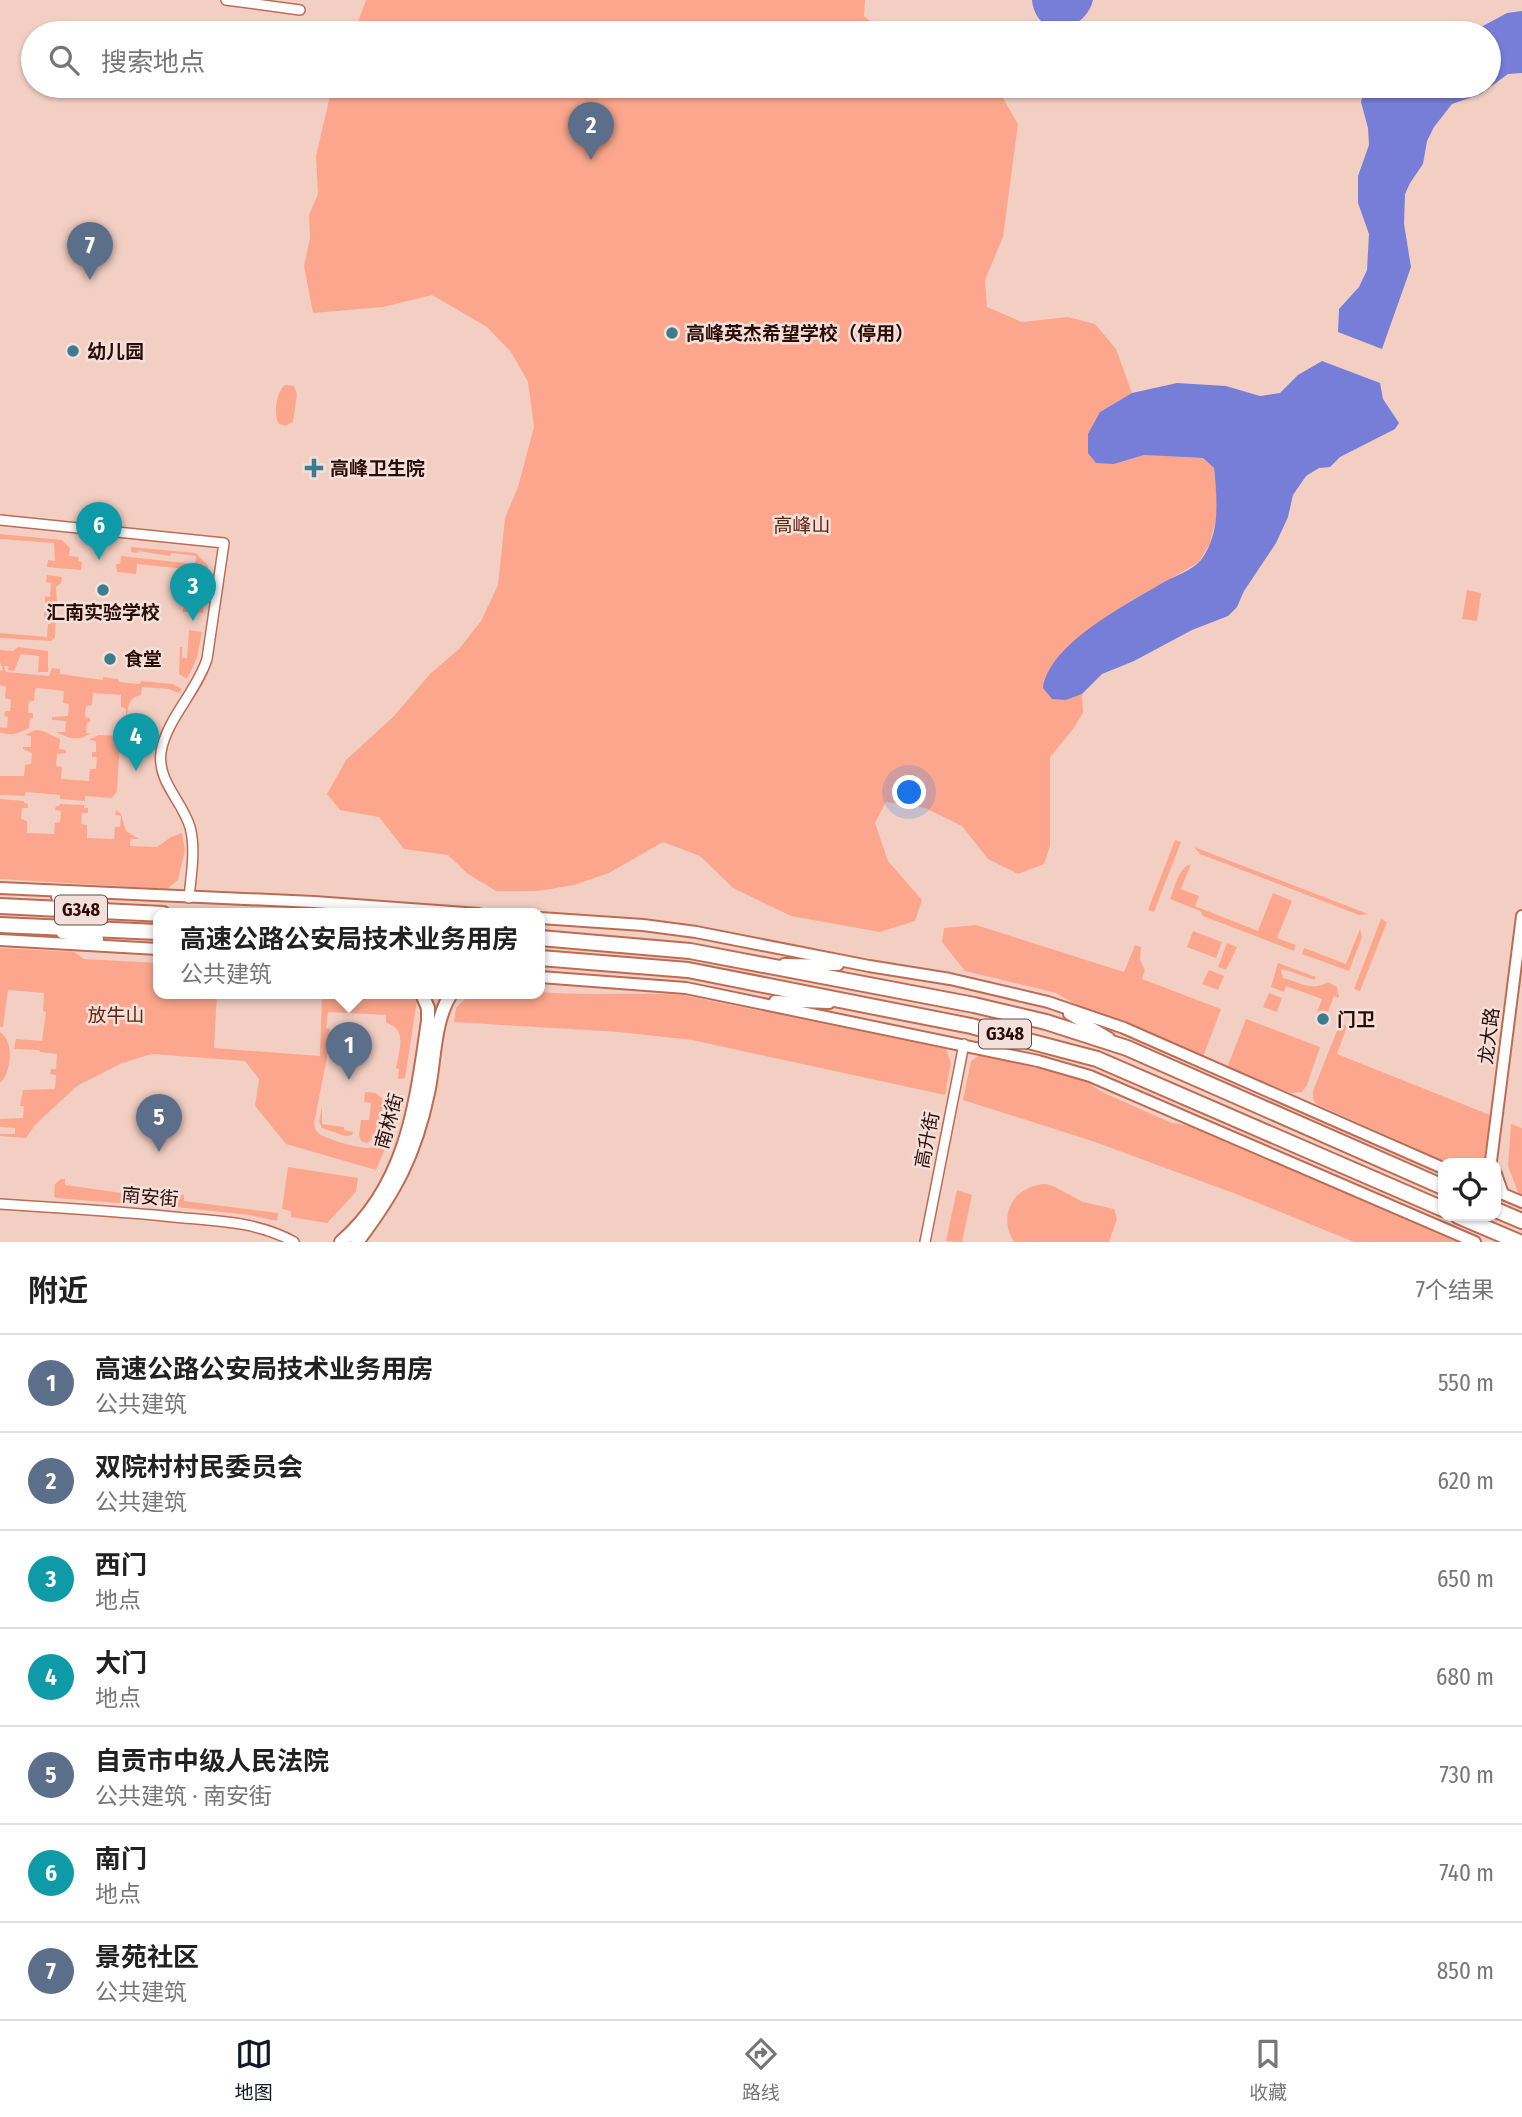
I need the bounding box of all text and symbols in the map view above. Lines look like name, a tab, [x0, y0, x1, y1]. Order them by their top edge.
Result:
search box	[21, 21, 1501, 98]
icon: search	[45, 41, 83, 79]
text: 搜索地点	[101, 47, 205, 78]
pin: 2	[568, 102, 614, 160]
pin: 7	[67, 222, 113, 280]
place label: 高峰英杰希望学校（停用）	[686, 322, 914, 345]
marker: 高峰英杰希望学校（停用）	[664, 325, 680, 341]
place label: 幼儿园	[87, 340, 144, 363]
marker: 幼儿园	[65, 343, 81, 359]
place label: 高峰卫生院	[330, 457, 425, 480]
marker: 高峰卫生院	[304, 458, 324, 478]
pin: 6	[76, 502, 122, 560]
park label: 高峰山	[773, 514, 831, 537]
pin: 3	[170, 563, 216, 621]
marker: 汇南实验学校	[95, 582, 111, 598]
place label: 汇南实验学校	[46, 601, 160, 624]
place label: 食堂	[124, 648, 162, 671]
marker: 食堂	[102, 651, 118, 667]
pin: 4	[113, 713, 159, 771]
your location	[892, 775, 926, 809]
road number: G348	[55, 896, 107, 925]
popup	[153, 908, 545, 999]
text: 高速公路公安局技术业务用房	[180, 924, 518, 955]
text: 公共建筑	[180, 960, 272, 988]
park label: 放牛山	[87, 1004, 145, 1027]
street label: 龙大路	[1474, 1006, 1504, 1066]
place label: 门卫	[1337, 1008, 1375, 1031]
marker: 门卫	[1315, 1011, 1331, 1027]
road number: G348	[979, 1020, 1031, 1049]
pin: 1	[326, 1022, 372, 1080]
street label: 南林街	[370, 1090, 408, 1152]
pin: 5	[136, 1094, 182, 1152]
street label: 高升街	[910, 1110, 944, 1170]
map controls	[1438, 1158, 1501, 1221]
button: locate	[1438, 1158, 1501, 1221]
street label: 南安街	[121, 1183, 179, 1211]
text: 附近	[28, 1273, 88, 1309]
text: 7个结果	[1416, 1276, 1494, 1304]
text: 高速公路公安局技术业务用房	[95, 1354, 433, 1385]
text: 1	[46, 1369, 56, 1397]
text: 550 m	[1438, 1369, 1494, 1397]
text: 公共建筑	[95, 1390, 187, 1418]
text: 双院村村民委员会	[95, 1452, 303, 1483]
text: 2	[46, 1467, 56, 1495]
text: 620 m	[1438, 1467, 1494, 1495]
text: 公共建筑	[95, 1488, 187, 1516]
text: 西门	[95, 1550, 147, 1581]
text: 3	[46, 1565, 56, 1593]
text: 650 m	[1437, 1565, 1494, 1593]
text: 地点	[95, 1586, 141, 1614]
text: 大门	[95, 1648, 147, 1679]
text: 4	[45, 1663, 57, 1691]
text: 680 m	[1436, 1663, 1494, 1691]
text: 地点	[95, 1684, 141, 1712]
text: 自贡市中级人民法院	[95, 1746, 329, 1777]
text: 5	[45, 1761, 57, 1789]
text: 730 m	[1439, 1761, 1494, 1789]
text: 公共建筑 · 南安街	[95, 1782, 272, 1810]
text: 南门	[95, 1844, 147, 1875]
text: 6	[45, 1859, 57, 1887]
text: 740 m	[1439, 1859, 1494, 1887]
text: 地点	[95, 1880, 141, 1908]
text: 景苑社区	[95, 1942, 199, 1973]
text: 7	[46, 1957, 56, 1985]
text: 850 m	[1437, 1957, 1494, 1985]
text: 公共建筑	[95, 1978, 187, 2006]
tab: 地图	[235, 2035, 273, 2104]
tab: 路线	[742, 2035, 780, 2104]
tab: 收藏	[1249, 2035, 1287, 2104]

